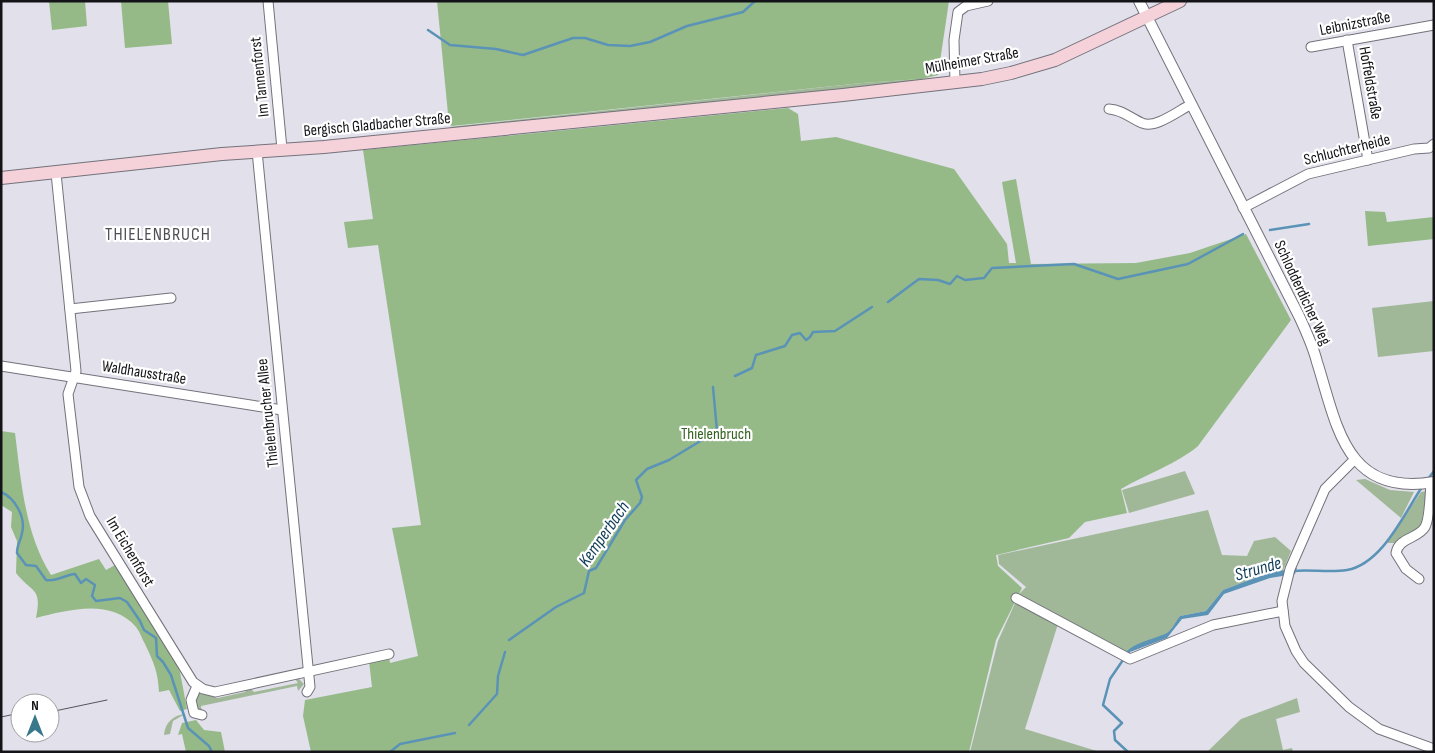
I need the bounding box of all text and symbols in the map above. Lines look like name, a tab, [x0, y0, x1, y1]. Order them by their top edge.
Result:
street label: Leibnizstraße	[1318, 8, 1392, 40]
street label: Im Tannenforst	[246, 36, 274, 118]
street label: Mülheimer Straße	[924, 43, 1020, 79]
street label: Hoffeldstraße	[1354, 45, 1386, 121]
street label: Bergisch Gladbacher Straße	[303, 109, 451, 141]
street label: Schluchterheide	[1302, 130, 1392, 170]
district label: THIELENBRUCH	[105, 224, 211, 245]
street label: Schlodderdicher Weg	[1269, 238, 1335, 348]
street label: Waldhausstraße	[100, 357, 188, 389]
street label: Thielenbrucher Allee	[253, 358, 283, 468]
park label: Thielenbruch	[681, 425, 751, 444]
water label: Kemperbach	[574, 497, 634, 571]
street label: Im Eichenforst	[102, 514, 158, 590]
water label: Strunde	[1232, 552, 1284, 586]
north arrow	[10, 693, 60, 743]
text: N	[31, 697, 39, 714]

